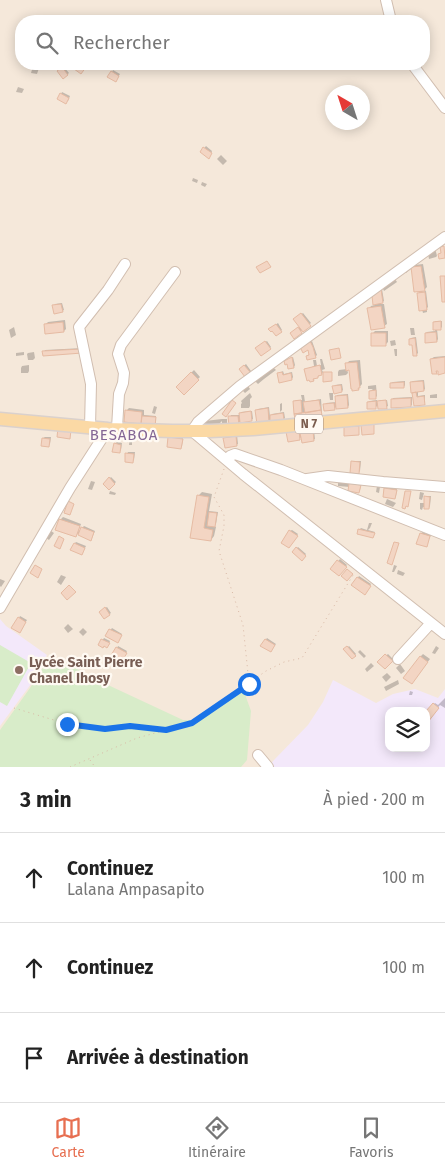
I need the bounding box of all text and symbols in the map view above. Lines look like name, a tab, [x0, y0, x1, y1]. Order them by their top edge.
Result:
search box	[15, 15, 430, 70]
icon: search	[33, 29, 61, 57]
text: Rechercher	[73, 31, 170, 54]
north arrow	[325, 85, 370, 130]
road number: N 7	[295, 414, 323, 434]
district label: BESABOA	[90, 426, 158, 444]
place label: Lycée Saint Pierre Chanel Ihosy	[29, 654, 143, 687]
marker: Lycée Saint Pierre Chanel Ihosy	[13, 664, 25, 676]
route start	[238, 673, 261, 696]
map controls	[385, 707, 430, 752]
button: layers	[385, 707, 430, 752]
route end	[56, 713, 79, 736]
text: 3 min	[20, 787, 72, 813]
text: À pied · 200 m	[323, 790, 425, 809]
text: Continuez	[67, 857, 153, 880]
icon: ahead	[20, 864, 48, 892]
text: 100 m	[382, 868, 425, 887]
text: Lalana Ampasapito	[67, 880, 205, 899]
icon: ahead	[20, 954, 48, 982]
text: Continuez	[67, 956, 153, 979]
text: 100 m	[382, 958, 425, 977]
icon: arrive	[20, 1044, 48, 1072]
text: Arrivée à destination	[67, 1046, 249, 1069]
tab: Carte	[52, 1114, 85, 1161]
tab: Itinéraire	[188, 1114, 246, 1161]
tab: Favoris	[349, 1114, 393, 1161]

